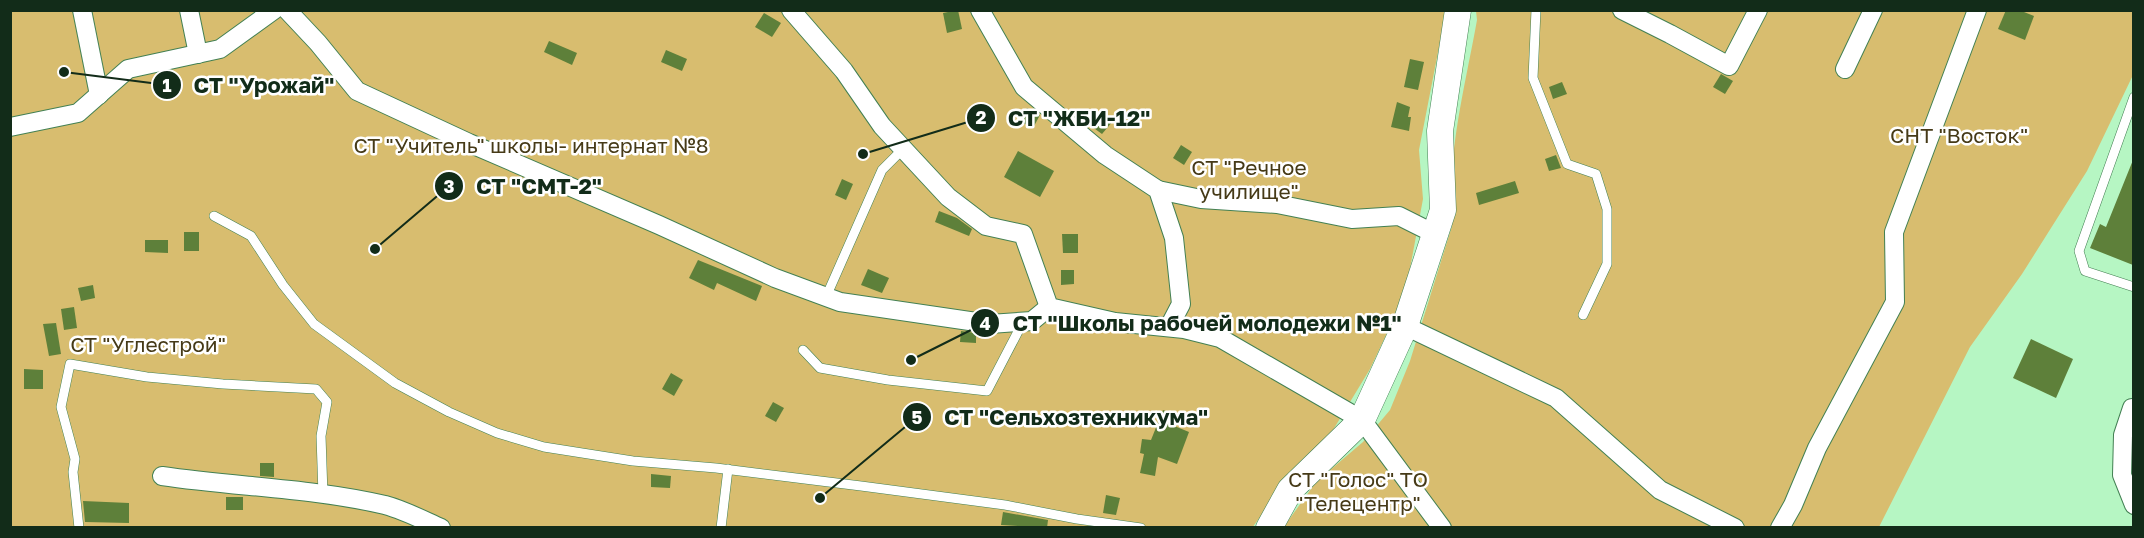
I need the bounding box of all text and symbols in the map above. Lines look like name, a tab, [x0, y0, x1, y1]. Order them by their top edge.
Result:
callout: СТ "Урожай"	[152, 65, 347, 105]
text: СТ "Урожай"	[193, 71, 335, 98]
text: 1	[162, 74, 172, 96]
callout: СТ "ЖБИ-12"	[966, 98, 1162, 138]
text: СТ "ЖБИ-12"	[1008, 104, 1150, 131]
text: 2	[976, 106, 987, 128]
park label: СНТ "Восток"	[1890, 122, 2028, 148]
park label: СТ "Учитель" школы- интернат №8	[353, 132, 709, 158]
park label: СТ "Речное училище"	[1191, 154, 1307, 204]
callout: СТ "СМТ-2"	[434, 166, 614, 206]
text: СТ "СМТ-2"	[476, 172, 602, 199]
text: 3	[444, 175, 455, 197]
callout: СТ "Школы рабочей молодежи №1"	[970, 303, 1413, 343]
text: СТ "Школы рабочей молодежи №1"	[1012, 309, 1402, 336]
text: 4	[979, 312, 991, 334]
park label: СТ "Углестрой"	[70, 331, 226, 357]
callout: СТ "Сельхозтехникума"	[902, 397, 1220, 437]
text: СТ "Сельхозтехникума"	[944, 403, 1208, 430]
text: 5	[912, 406, 923, 428]
park label: СТ "Голос" ТО "Телецентр"	[1288, 466, 1428, 516]

